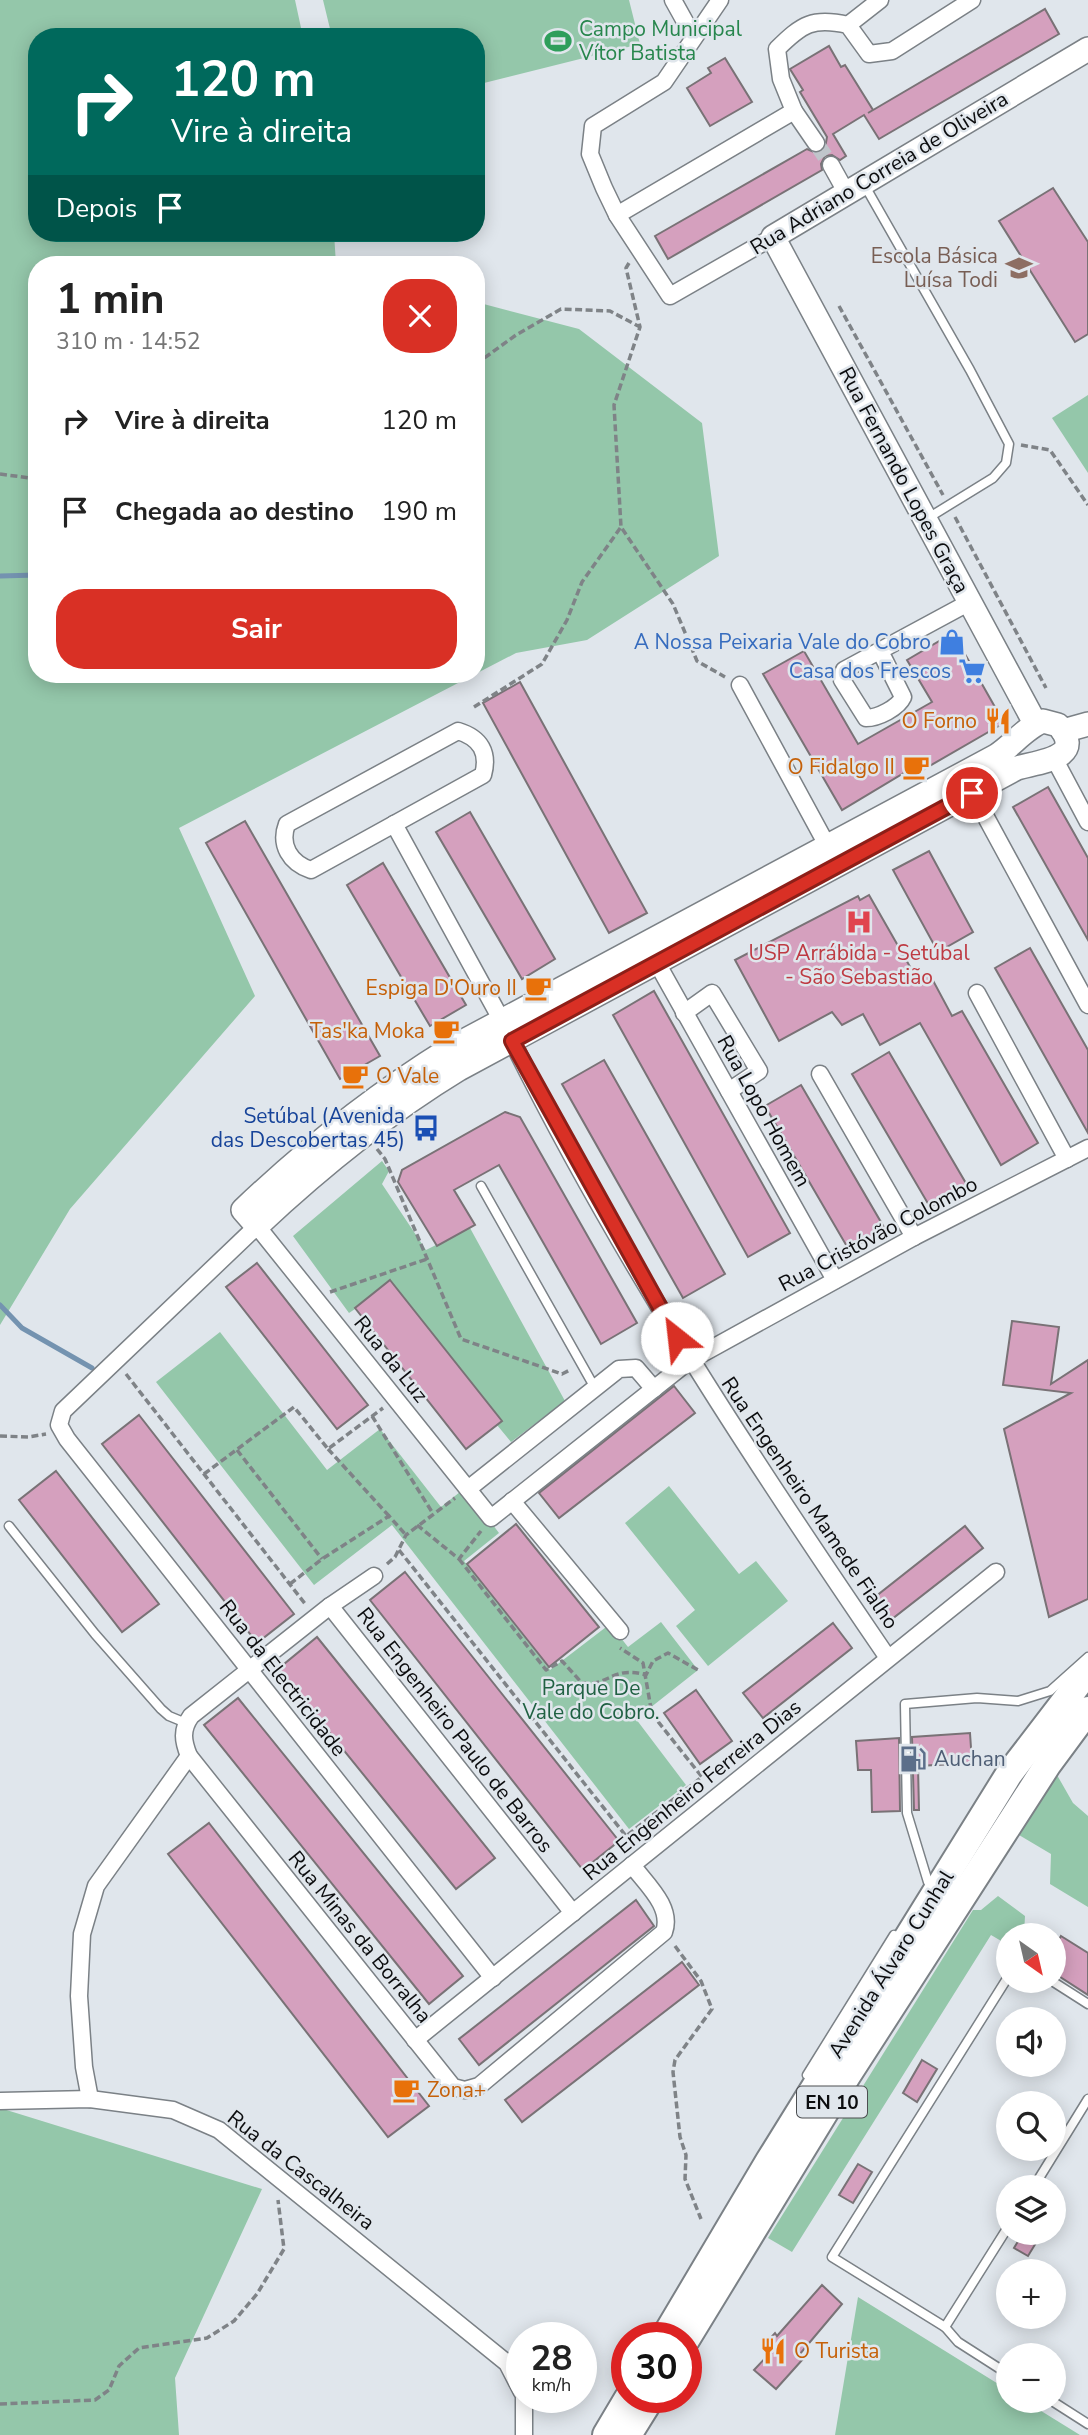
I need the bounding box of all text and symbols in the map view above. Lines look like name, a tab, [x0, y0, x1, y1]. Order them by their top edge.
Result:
place label: Campo Municipal Vítor Batista	[578, 15, 743, 67]
sports icon: Campo Municipal Vítor Batista	[543, 26, 573, 56]
text: 120 m	[171, 46, 315, 113]
icon: right	[56, 56, 147, 147]
street label: Rua Adriano Correia de Oliveira	[745, 85, 1013, 261]
text: Vire à direita	[171, 110, 352, 153]
icon: arrive	[151, 189, 189, 227]
text: Depois	[56, 191, 137, 226]
place label: Escola Básica Luísa Todi	[871, 242, 998, 294]
school or university icon: Escola Básica Luísa Todi	[1004, 253, 1034, 283]
text: 1 min	[56, 271, 165, 328]
button: close	[383, 279, 457, 353]
text: 310 m · 14:52	[56, 326, 201, 357]
street label: Rua Fernando Lopes Graça	[832, 362, 976, 598]
icon: right	[56, 402, 94, 440]
text: Vire à direita	[115, 403, 270, 438]
text: 120 m	[381, 403, 457, 438]
icon: arrive	[56, 493, 94, 531]
text: Chegada ao destino	[115, 494, 354, 529]
text: 190 m	[381, 494, 457, 529]
button: Sair	[56, 589, 457, 669]
shop icon: A Nossa Peixaria Vale do Cobro	[937, 627, 967, 657]
place label: A Nossa Peixaria Vale do Cobro	[634, 628, 931, 656]
supermarket icon: Casa dos Frescos	[957, 656, 987, 686]
place label: Casa dos Frescos	[789, 657, 951, 685]
restaurant icon: O Forno	[983, 706, 1013, 736]
place label: O Forno	[902, 707, 977, 735]
cafe icon: O Fidalgo II	[901, 752, 931, 782]
place label: O Fidalgo II	[788, 753, 895, 781]
pin	[942, 763, 1002, 823]
icon: arrive	[953, 774, 991, 812]
hospital icon: USP Arrábida - Setúbal - São Sebastião	[844, 907, 874, 937]
place label: USP Arrábida - Setúbal - São Sebastião	[748, 939, 970, 991]
cafe icon: Espiga D'Ouro II	[523, 973, 553, 1003]
place label: Espiga D'Ouro II	[366, 974, 517, 1002]
cafe icon: Tas'ka Moka	[431, 1016, 461, 1046]
place label: Tas'ka Moka	[310, 1017, 425, 1045]
street label: Rua Lopo Homem	[711, 1030, 817, 1192]
cafe icon: O Vale	[340, 1061, 370, 1091]
place label: O Vale	[376, 1062, 439, 1090]
place label: Setúbal (Avenida das Descobertas 45)	[211, 1102, 405, 1154]
bus stop icon: Setúbal (Avenida das Descobertas 45)	[411, 1113, 441, 1143]
street label: Rua Cristóvão Colombo	[774, 1170, 982, 1298]
position arrow	[640, 1301, 714, 1375]
street label: Rua da Luz	[347, 1310, 435, 1408]
street label: Rua Engenheiro Mamede Fialho	[715, 1371, 905, 1635]
street label: Rua da Electricidade	[213, 1594, 353, 1762]
street label: Rua Engenheiro Paulo de Barros	[350, 1602, 560, 1858]
park label: Parque De Vale do Cobro.	[521, 1674, 660, 1726]
street label: Rua Engenheiro Ferreira Dias	[577, 1693, 807, 1887]
fuel station icon: Auchan	[898, 1744, 928, 1774]
place label: Auchan	[934, 1745, 1006, 1773]
street label: Rua Minas da Borralha	[282, 1845, 438, 2029]
street label: Avenida Álvaro Cunhal	[822, 1864, 961, 2063]
north arrow	[996, 1923, 1066, 1993]
map controls	[996, 1923, 1066, 2413]
button: sound	[996, 2007, 1066, 2077]
cafe icon: Zona+	[391, 2075, 421, 2105]
place label: Zona+	[427, 2076, 486, 2104]
road number: EN 10	[797, 2086, 867, 2118]
button: search	[996, 2091, 1066, 2161]
street label: Rua da Cascalheira	[222, 2104, 380, 2236]
button: layers	[996, 2175, 1066, 2245]
button: +	[996, 2259, 1066, 2329]
speed limit sign: 30	[611, 2322, 702, 2413]
text: 28	[530, 2335, 573, 2382]
restaurant icon: O Turista	[758, 2336, 788, 2366]
place label: O Turista	[794, 2337, 879, 2365]
button: −	[996, 2343, 1066, 2413]
text: km/h	[532, 2373, 571, 2397]

